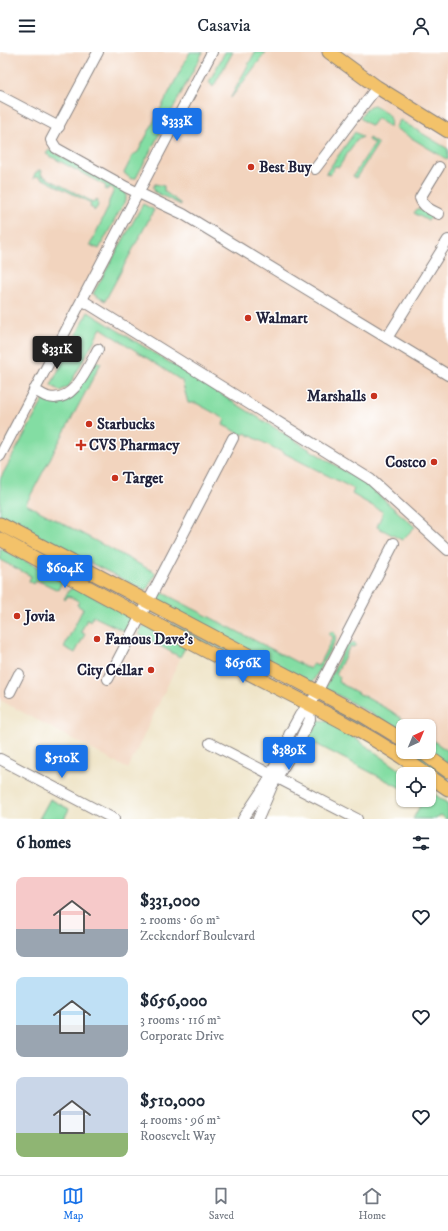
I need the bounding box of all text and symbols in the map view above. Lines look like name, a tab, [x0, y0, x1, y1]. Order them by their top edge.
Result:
icon: menu	[16, 15, 38, 37]
text: Casavia	[197, 15, 251, 37]
icon: person	[410, 15, 432, 37]
pin: $333K	[149, 108, 205, 142]
text: $333K	[162, 113, 192, 129]
place label: Best Buy	[259, 158, 312, 177]
marker: Best Buy	[246, 162, 256, 172]
place label: Walmart	[255, 309, 308, 328]
marker: Walmart	[243, 313, 253, 323]
pin: $331K	[29, 336, 85, 370]
text: $331K	[42, 341, 72, 357]
place label: Marshalls	[307, 387, 366, 406]
marker: Marshalls	[369, 391, 379, 401]
place label: Starbucks	[97, 415, 155, 434]
marker: Starbucks	[84, 419, 94, 429]
place label: CVS Pharmacy	[89, 436, 180, 455]
marker: CVS Pharmacy	[76, 440, 86, 450]
place label: Costco	[385, 453, 427, 472]
marker: Costco	[429, 457, 439, 467]
place label: Target	[122, 469, 163, 488]
marker: Target	[110, 473, 120, 483]
pin: $604K	[37, 555, 93, 589]
text: $604K	[46, 560, 84, 576]
place label: Jovia	[23, 607, 55, 626]
marker: Jovia	[12, 611, 22, 621]
place label: Famous Dave's	[105, 630, 193, 649]
marker: Famous Dave's	[92, 634, 102, 644]
pin: $656K	[215, 650, 271, 684]
text: $656K	[225, 655, 261, 671]
place label: City Cellar	[77, 661, 143, 680]
marker: City Cellar	[146, 665, 156, 675]
north arrow	[396, 719, 436, 759]
map controls	[396, 719, 436, 807]
pin: $389K	[261, 737, 317, 771]
text: $389K	[272, 742, 306, 758]
pin: $510K	[34, 745, 90, 779]
text: $510K	[45, 750, 79, 766]
button: locate	[396, 767, 436, 807]
text: 6 homes	[16, 832, 71, 854]
icon: filters	[410, 832, 432, 854]
text: $331,000	[140, 890, 200, 912]
icon: home	[48, 893, 96, 941]
icon: heart	[410, 906, 432, 928]
text: 2 rooms · 60 m²	[140, 912, 220, 928]
text: Zeckendorf Boulevard	[140, 928, 255, 944]
text: $656,000	[140, 990, 207, 1012]
icon: home	[48, 993, 96, 1041]
icon: heart	[410, 1006, 432, 1028]
text: 3 rooms · 116 m²	[140, 1012, 221, 1028]
text: Corporate Drive	[140, 1028, 224, 1044]
text: $510,000	[140, 1090, 205, 1112]
icon: home	[48, 1093, 96, 1141]
icon: heart	[410, 1106, 432, 1128]
text: 4 rooms · 96 m²	[140, 1112, 220, 1128]
text: Roosevelt Way	[140, 1128, 216, 1144]
tab: Map	[62, 1185, 84, 1223]
tab: Saved	[209, 1185, 234, 1223]
tab: Home	[359, 1185, 386, 1223]

